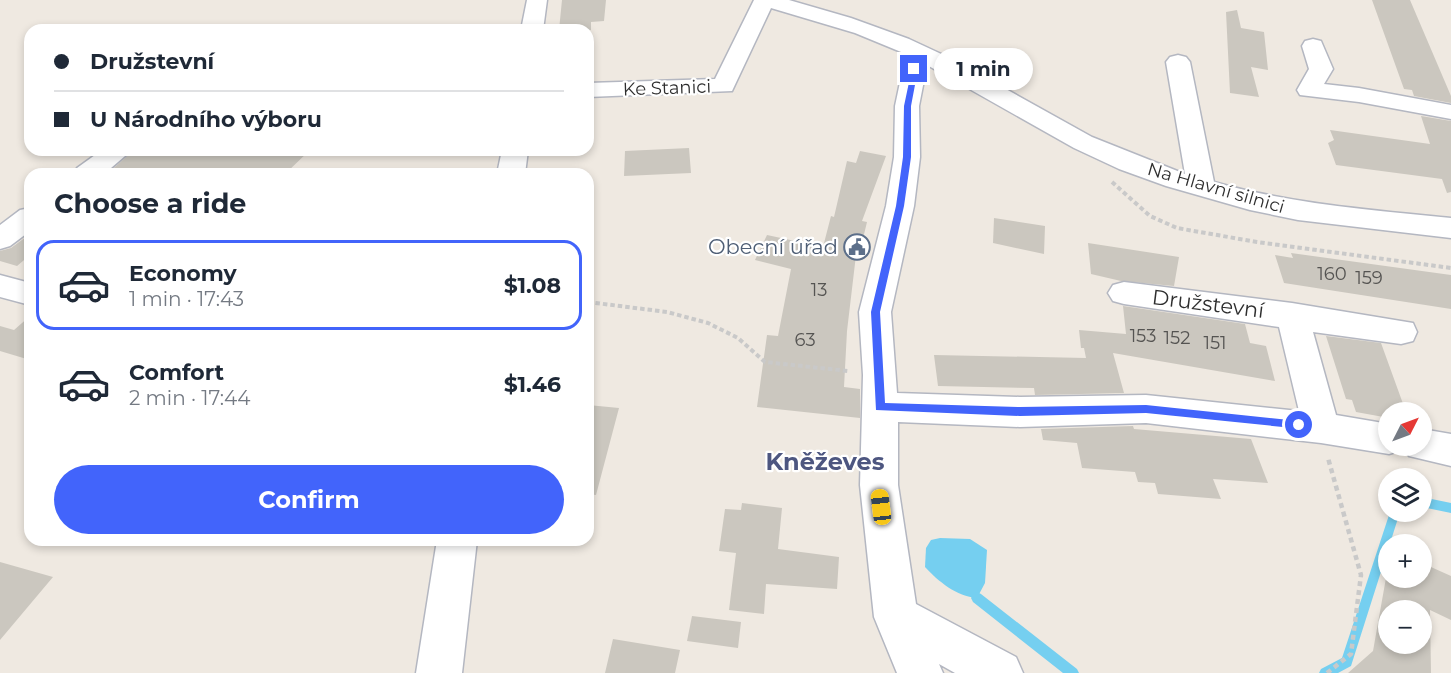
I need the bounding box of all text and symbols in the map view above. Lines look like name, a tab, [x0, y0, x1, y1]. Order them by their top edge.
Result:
text: Družstevní	[90, 48, 214, 75]
callout: 1 min	[935, 48, 1034, 90]
route end	[900, 55, 927, 82]
text: 1 min	[956, 57, 1011, 81]
street label: Ke Stanici	[622, 75, 712, 101]
text: U Národního výboru	[90, 106, 322, 133]
street label: Na Hlavní silnici	[1145, 158, 1287, 218]
text: Choose a ride	[54, 187, 246, 220]
public building icon: Obecní úřad	[842, 232, 872, 262]
place label: Obecní úřad	[708, 234, 838, 259]
icon: car	[57, 258, 111, 312]
text: Economy	[129, 260, 237, 287]
house number: 160	[1317, 263, 1347, 285]
house number: 159	[1355, 267, 1383, 289]
text: $1.08	[504, 272, 561, 299]
house number: 13	[811, 279, 827, 301]
street label: Družstevní	[1151, 284, 1267, 323]
text: 1 min · 17:43	[129, 287, 244, 311]
house number: 153	[1130, 325, 1156, 347]
house number: 152	[1164, 327, 1190, 349]
house number: 63	[794, 329, 816, 351]
house number: 151	[1203, 332, 1227, 354]
icon: car	[57, 357, 111, 411]
text: Comfort	[129, 359, 224, 386]
text: $1.46	[504, 371, 561, 398]
text: 2 min · 17:44	[129, 386, 251, 410]
north arrow	[1378, 402, 1432, 456]
map controls	[1378, 402, 1432, 654]
route start	[1285, 411, 1312, 438]
district label: Kněževes	[766, 447, 885, 476]
button: Confirm	[54, 465, 564, 534]
button: layers	[1378, 468, 1432, 522]
car	[870, 488, 892, 526]
button: +	[1378, 534, 1432, 588]
button: −	[1378, 600, 1432, 654]

